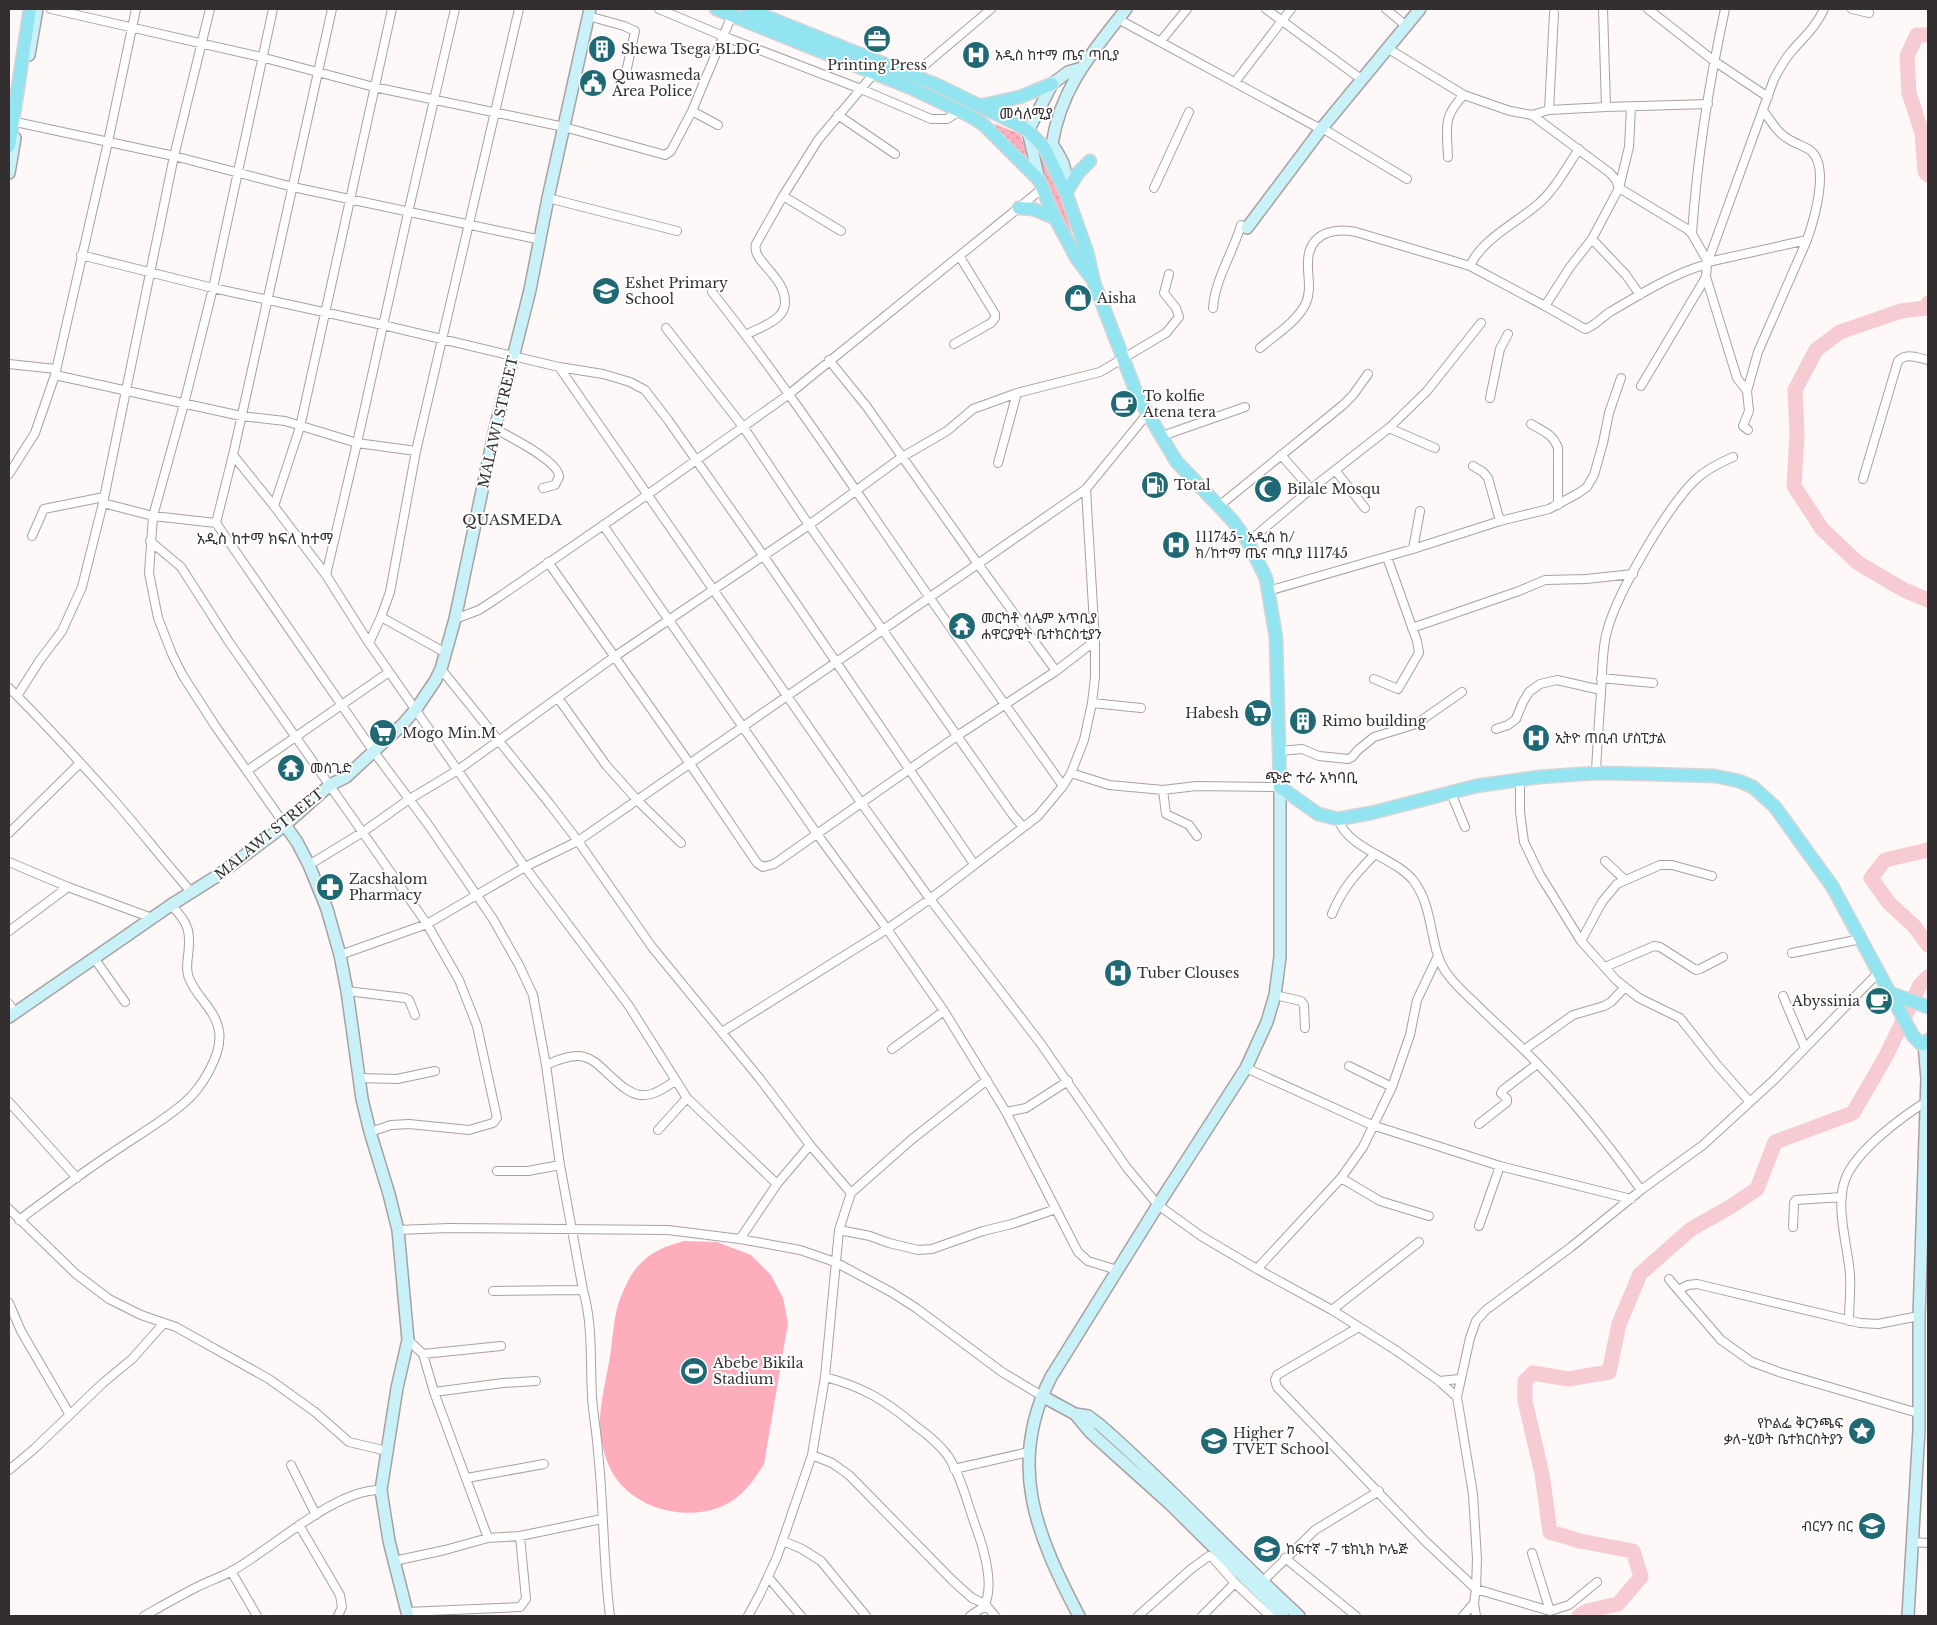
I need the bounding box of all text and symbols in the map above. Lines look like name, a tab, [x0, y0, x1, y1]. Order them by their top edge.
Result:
office icon: Printing Press	[862, 24, 892, 54]
building icon: Shewa Tsega BLDG	[587, 34, 617, 64]
place label: Shewa Tsega BLDG	[621, 40, 760, 58]
hospital icon: አዲስ ከተማ ጤና ጣቢያ	[961, 40, 991, 70]
place label: አዲስ ከተማ ጤና ጣቢያ	[995, 46, 1119, 64]
place label: Printing Press	[827, 56, 927, 74]
place label: Quwasmeda Area Police	[611, 66, 701, 100]
public building icon: Quwasmeda Area Police	[578, 68, 608, 98]
district label: መሳለሚያ	[999, 104, 1053, 123]
place label: Eshet Primary School	[625, 274, 728, 308]
school or university icon: Eshet Primary School	[591, 276, 621, 306]
shop icon: Aisha	[1063, 283, 1093, 313]
place label: Aisha	[1096, 289, 1137, 307]
street label: MALAWI STREET	[474, 354, 522, 490]
place label: To kolfie Atena tera	[1142, 387, 1216, 421]
cafe icon: To kolfie Atena tera	[1109, 389, 1139, 419]
fuel station icon: Total	[1140, 470, 1170, 500]
mosque icon: Bilale Mosqu	[1253, 474, 1283, 504]
place label: Total	[1174, 476, 1211, 494]
place label: Bilale Mosqu	[1287, 480, 1381, 498]
district label: QUASMEDA	[462, 510, 562, 529]
place label: 111745- አዲስ ከ/ ክ/ከተማ ጤና ጣቢያ 111745	[1195, 528, 1348, 562]
district label: አዲስ ከተማ ክፍለ ከተማ	[197, 529, 333, 548]
hospital icon: 111745- አዲስ ከ/ ክ/ከተማ ጤና ጣቢያ 111745	[1161, 530, 1191, 560]
place label: መርካቶ ሳሌም አጥቢያ ሐዋርያዊት ቤተክርስቲያን	[981, 609, 1102, 643]
temple icon: መርካቶ ሳሌም አጥቢያ ሐዋርያዊት ቤተክርስቲያን	[947, 611, 977, 641]
supermarket icon: Habesh	[1243, 698, 1273, 728]
place label: Habesh	[1185, 704, 1239, 722]
building icon: Rimo building	[1288, 706, 1318, 736]
place label: Rimo building	[1322, 712, 1427, 730]
supermarket icon: Mogo Min.M	[368, 718, 398, 748]
hospital icon: ኢትዮ ጠቢብ ሆስፒታል	[1521, 723, 1551, 753]
place label: Mogo Min.M	[402, 724, 496, 742]
place label: ኢትዮ ጠቢብ ሆስፒታል	[1555, 729, 1667, 747]
temple icon: መስጊድ	[276, 753, 306, 783]
place label: መስጊድ	[310, 759, 352, 777]
district label: ጭድ ተራ አካባቢ	[1265, 768, 1357, 787]
street label: MALAWI STREET	[211, 784, 327, 884]
place label: Zacshalom Pharmacy	[349, 870, 428, 904]
pharmacy icon: Zacshalom Pharmacy	[315, 872, 345, 902]
hospital icon: Tuber Clouses	[1103, 958, 1133, 988]
place label: Tuber Clouses	[1137, 964, 1239, 982]
cafe icon: Abyssinia	[1864, 986, 1894, 1016]
place label: Abyssinia	[1791, 992, 1860, 1010]
place label: Abebe Bikila Stadium	[712, 1354, 804, 1388]
sports icon: Abebe Bikila Stadium	[679, 1356, 709, 1386]
place label: የኮልፌ ቅርንጫፍ ቃለ-ሂወት ቤተክርስትያን	[1724, 1414, 1843, 1448]
place icon: የኮልፌ ቅርንጫፍ ቃለ-ሂወት ቤተክርስትያን	[1847, 1416, 1877, 1446]
place label: Higher 7 TVET School	[1233, 1424, 1330, 1458]
school or university icon: Higher 7 TVET School	[1199, 1426, 1229, 1456]
school or university icon: ብርሃን በር	[1857, 1511, 1887, 1541]
place label: ብርሃን በር	[1802, 1517, 1853, 1535]
school or university icon: ከፍተኛ -7 ቴክኒክ ኮሌጅ	[1252, 1534, 1282, 1564]
place label: ከፍተኛ -7 ቴክኒክ ኮሌጅ	[1286, 1540, 1408, 1558]

